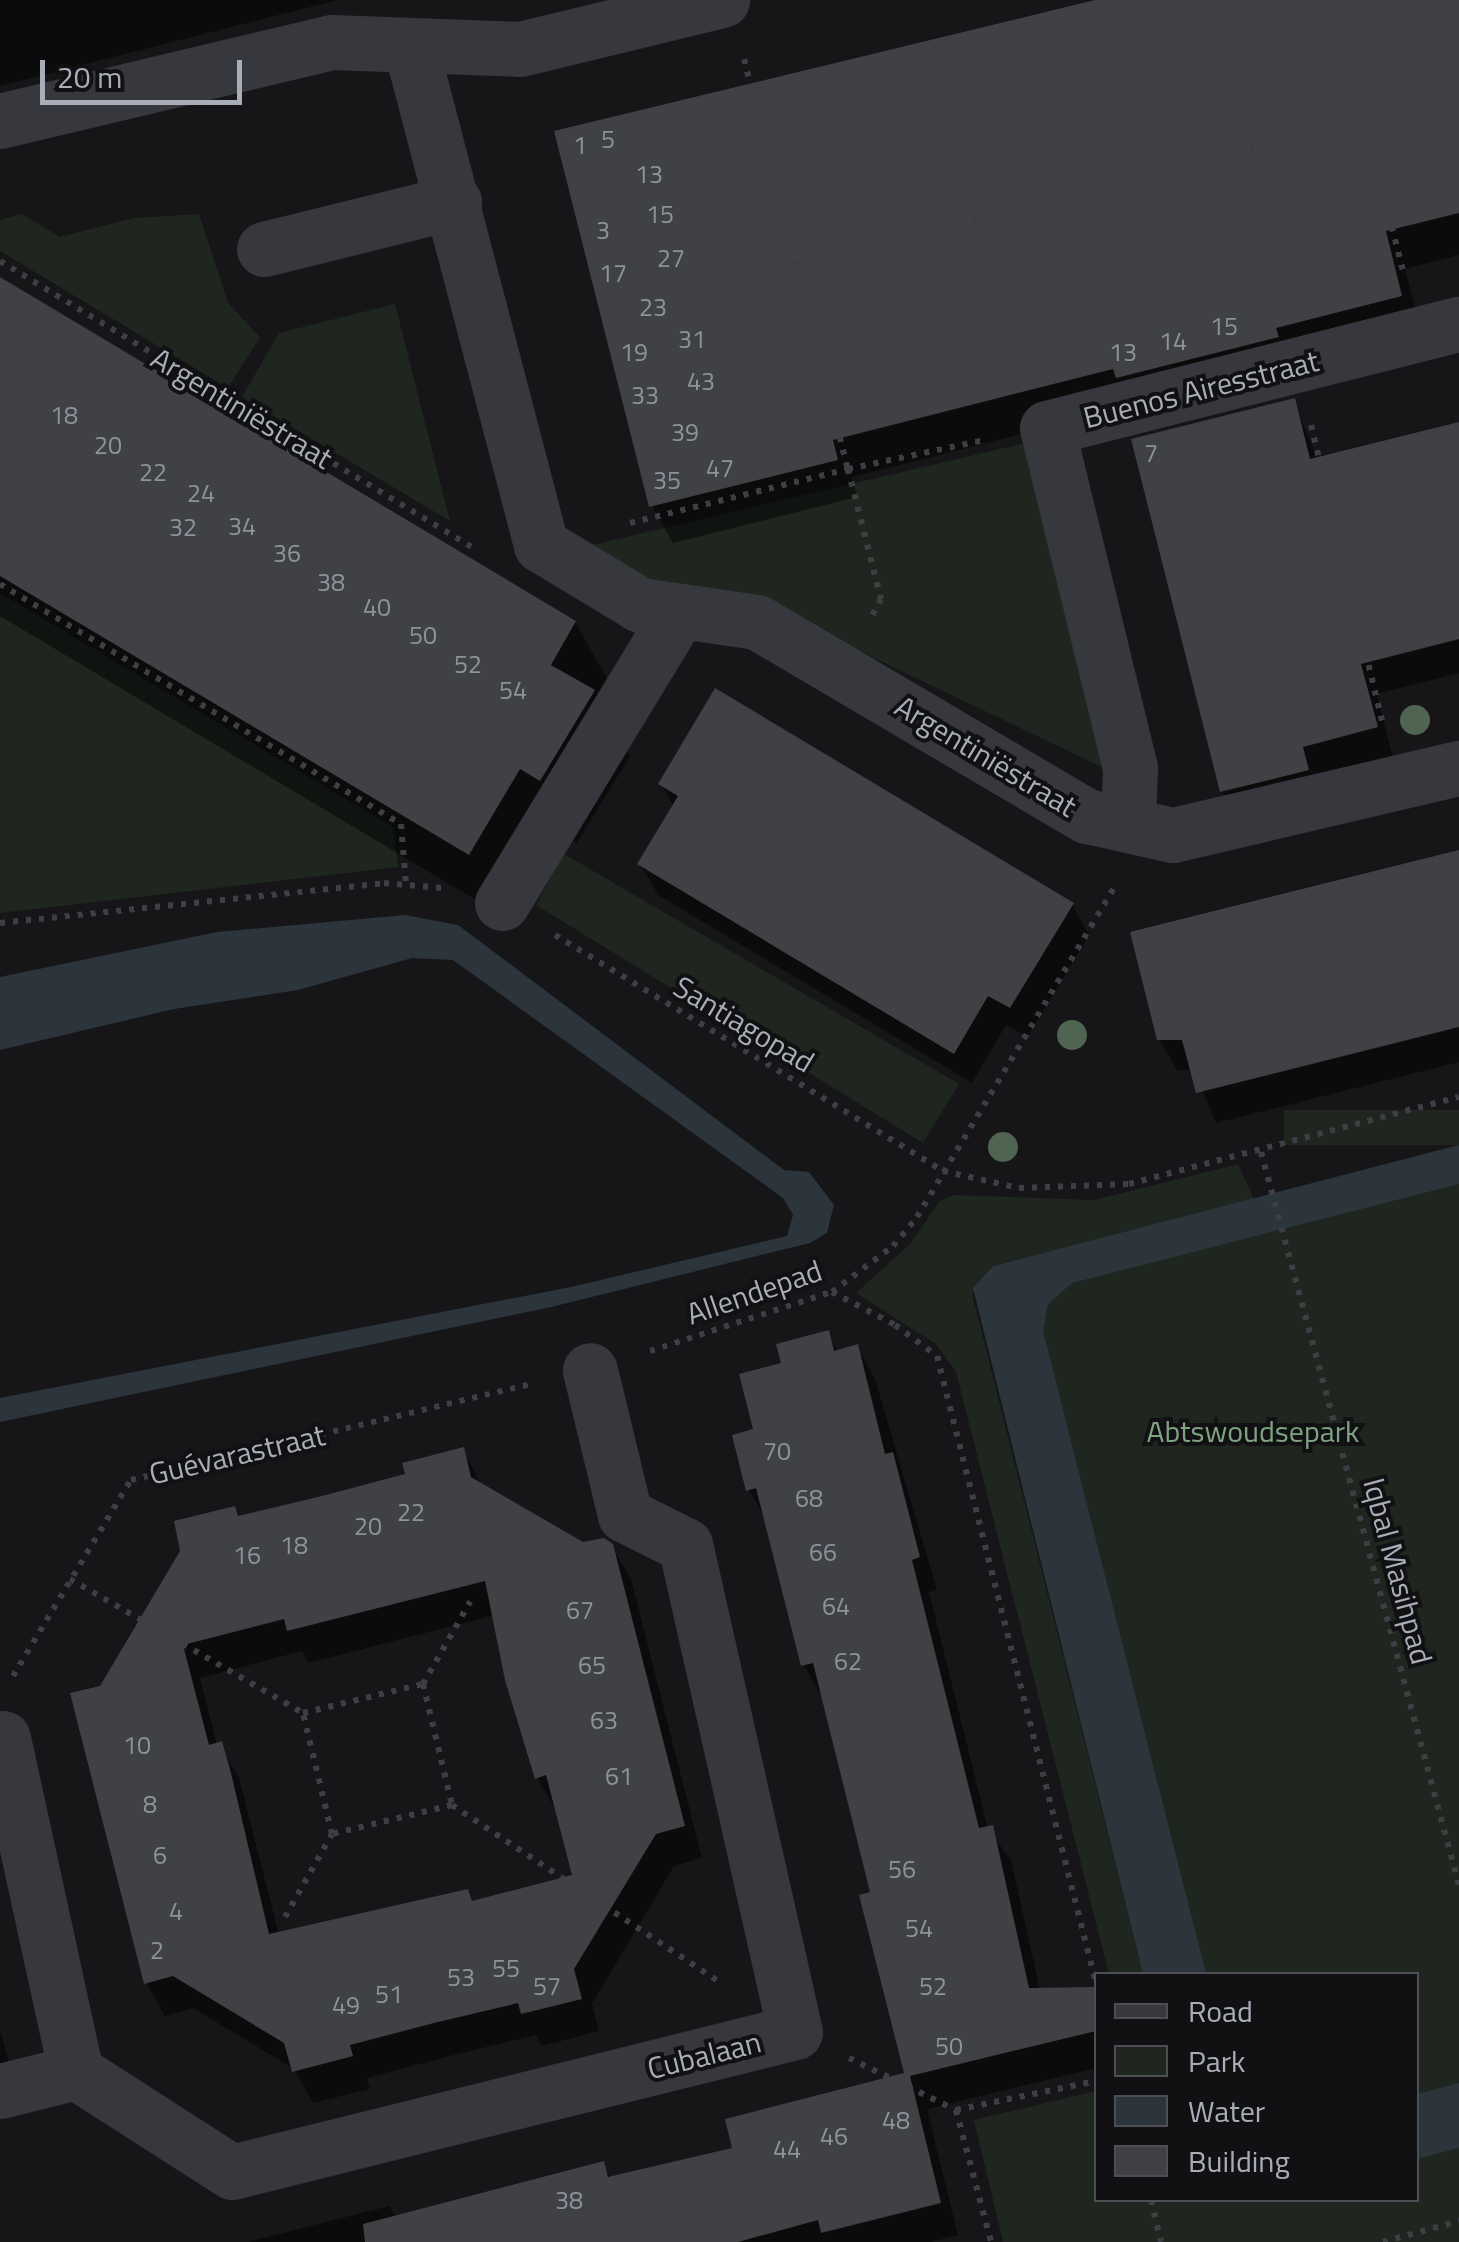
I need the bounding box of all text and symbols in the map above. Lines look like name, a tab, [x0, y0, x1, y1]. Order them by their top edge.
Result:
scale bar	[45, 40, 248, 102]
text: 20 m	[57, 54, 122, 100]
house number: 5	[601, 124, 615, 154]
house number: 1	[573, 130, 587, 160]
house number: 13	[635, 159, 663, 189]
house number: 15	[646, 199, 674, 229]
house number: 3	[596, 215, 610, 245]
house number: 27	[657, 243, 685, 273]
house number: 17	[599, 258, 627, 288]
house number: 23	[639, 292, 667, 322]
house number: 15	[1210, 311, 1238, 341]
house number: 31	[678, 324, 706, 354]
house number: 14	[1159, 326, 1187, 356]
house number: 19	[620, 337, 648, 367]
house number: 13	[1109, 337, 1137, 367]
street label: Argentiniëstraat	[145, 340, 339, 476]
street label: Buenos Airesstraat	[1080, 342, 1322, 436]
house number: 43	[687, 366, 715, 396]
house number: 33	[631, 380, 659, 410]
house number: 18	[50, 400, 78, 430]
house number: 39	[671, 417, 699, 447]
house number: 20	[94, 430, 122, 460]
house number: 7	[1144, 438, 1158, 468]
house number: 47	[706, 453, 734, 483]
house number: 22	[139, 457, 167, 487]
house number: 35	[653, 465, 681, 495]
house number: 24	[187, 478, 215, 508]
house number: 34	[228, 511, 256, 541]
house number: 32	[169, 512, 197, 542]
house number: 36	[273, 538, 301, 568]
house number: 38	[317, 567, 345, 597]
house number: 40	[363, 592, 391, 622]
house number: 50	[409, 620, 437, 650]
house number: 52	[454, 649, 482, 679]
house number: 54	[499, 675, 527, 705]
street label: Argentiniëstraat	[889, 688, 1083, 824]
street label: Santiagopad	[667, 968, 821, 1080]
street label: Allendepad	[682, 1252, 826, 1332]
park label: Abtswoudsepark	[1147, 1413, 1359, 1449]
street label: Guévarastraat	[146, 1416, 328, 1492]
house number: 70	[763, 1436, 791, 1466]
street label: Iqbal Masihpad	[1356, 1474, 1440, 1668]
house number: 68	[795, 1483, 823, 1513]
house number: 22	[397, 1497, 425, 1527]
house number: 20	[354, 1511, 382, 1541]
house number: 18	[280, 1530, 308, 1560]
house number: 66	[809, 1537, 837, 1567]
house number: 16	[233, 1540, 261, 1570]
house number: 64	[822, 1591, 850, 1621]
house number: 67	[566, 1595, 594, 1625]
house number: 62	[834, 1646, 862, 1676]
house number: 65	[578, 1650, 606, 1680]
house number: 63	[590, 1705, 618, 1735]
house number: 10	[123, 1730, 151, 1760]
house number: 61	[605, 1761, 633, 1791]
house number: 8	[143, 1789, 157, 1819]
house number: 6	[153, 1840, 167, 1870]
house number: 56	[888, 1854, 916, 1884]
house number: 4	[169, 1896, 183, 1926]
house number: 54	[905, 1913, 933, 1943]
house number: 2	[150, 1935, 164, 1965]
house number: 55	[492, 1953, 520, 1983]
house number: 53	[447, 1962, 475, 1992]
house number: 57	[533, 1971, 561, 2001]
house number: 52	[919, 1971, 947, 2001]
legend	[1094, 1972, 1419, 2202]
house number: 51	[375, 1979, 403, 2009]
text: Road	[1188, 1988, 1253, 2034]
house number: 49	[332, 1990, 360, 2020]
street label: Cubalaan	[643, 2024, 765, 2086]
house number: 50	[935, 2031, 963, 2061]
text: Park	[1188, 2038, 1245, 2084]
text: Water	[1188, 2088, 1265, 2134]
house number: 48	[882, 2105, 910, 2135]
house number: 46	[820, 2121, 848, 2151]
house number: 44	[773, 2134, 801, 2164]
text: Building	[1188, 2138, 1290, 2184]
house number: 38	[555, 2185, 583, 2215]

